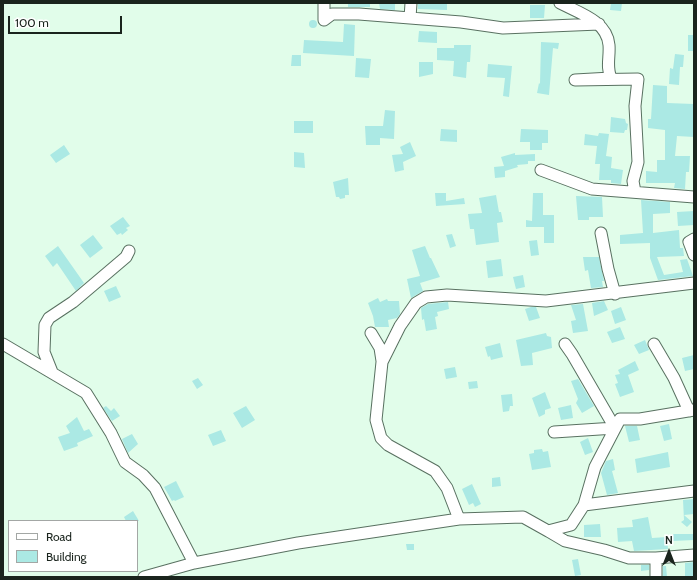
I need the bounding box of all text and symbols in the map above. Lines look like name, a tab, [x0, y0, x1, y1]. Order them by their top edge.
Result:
scale bar	[10, 8, 124, 34]
text: 100 m	[15, 15, 49, 30]
legend	[8, 520, 138, 572]
text: Road	[46, 529, 72, 544]
north arrow	[649, 532, 689, 572]
text: N	[665, 533, 673, 547]
text: Building	[46, 549, 87, 564]

